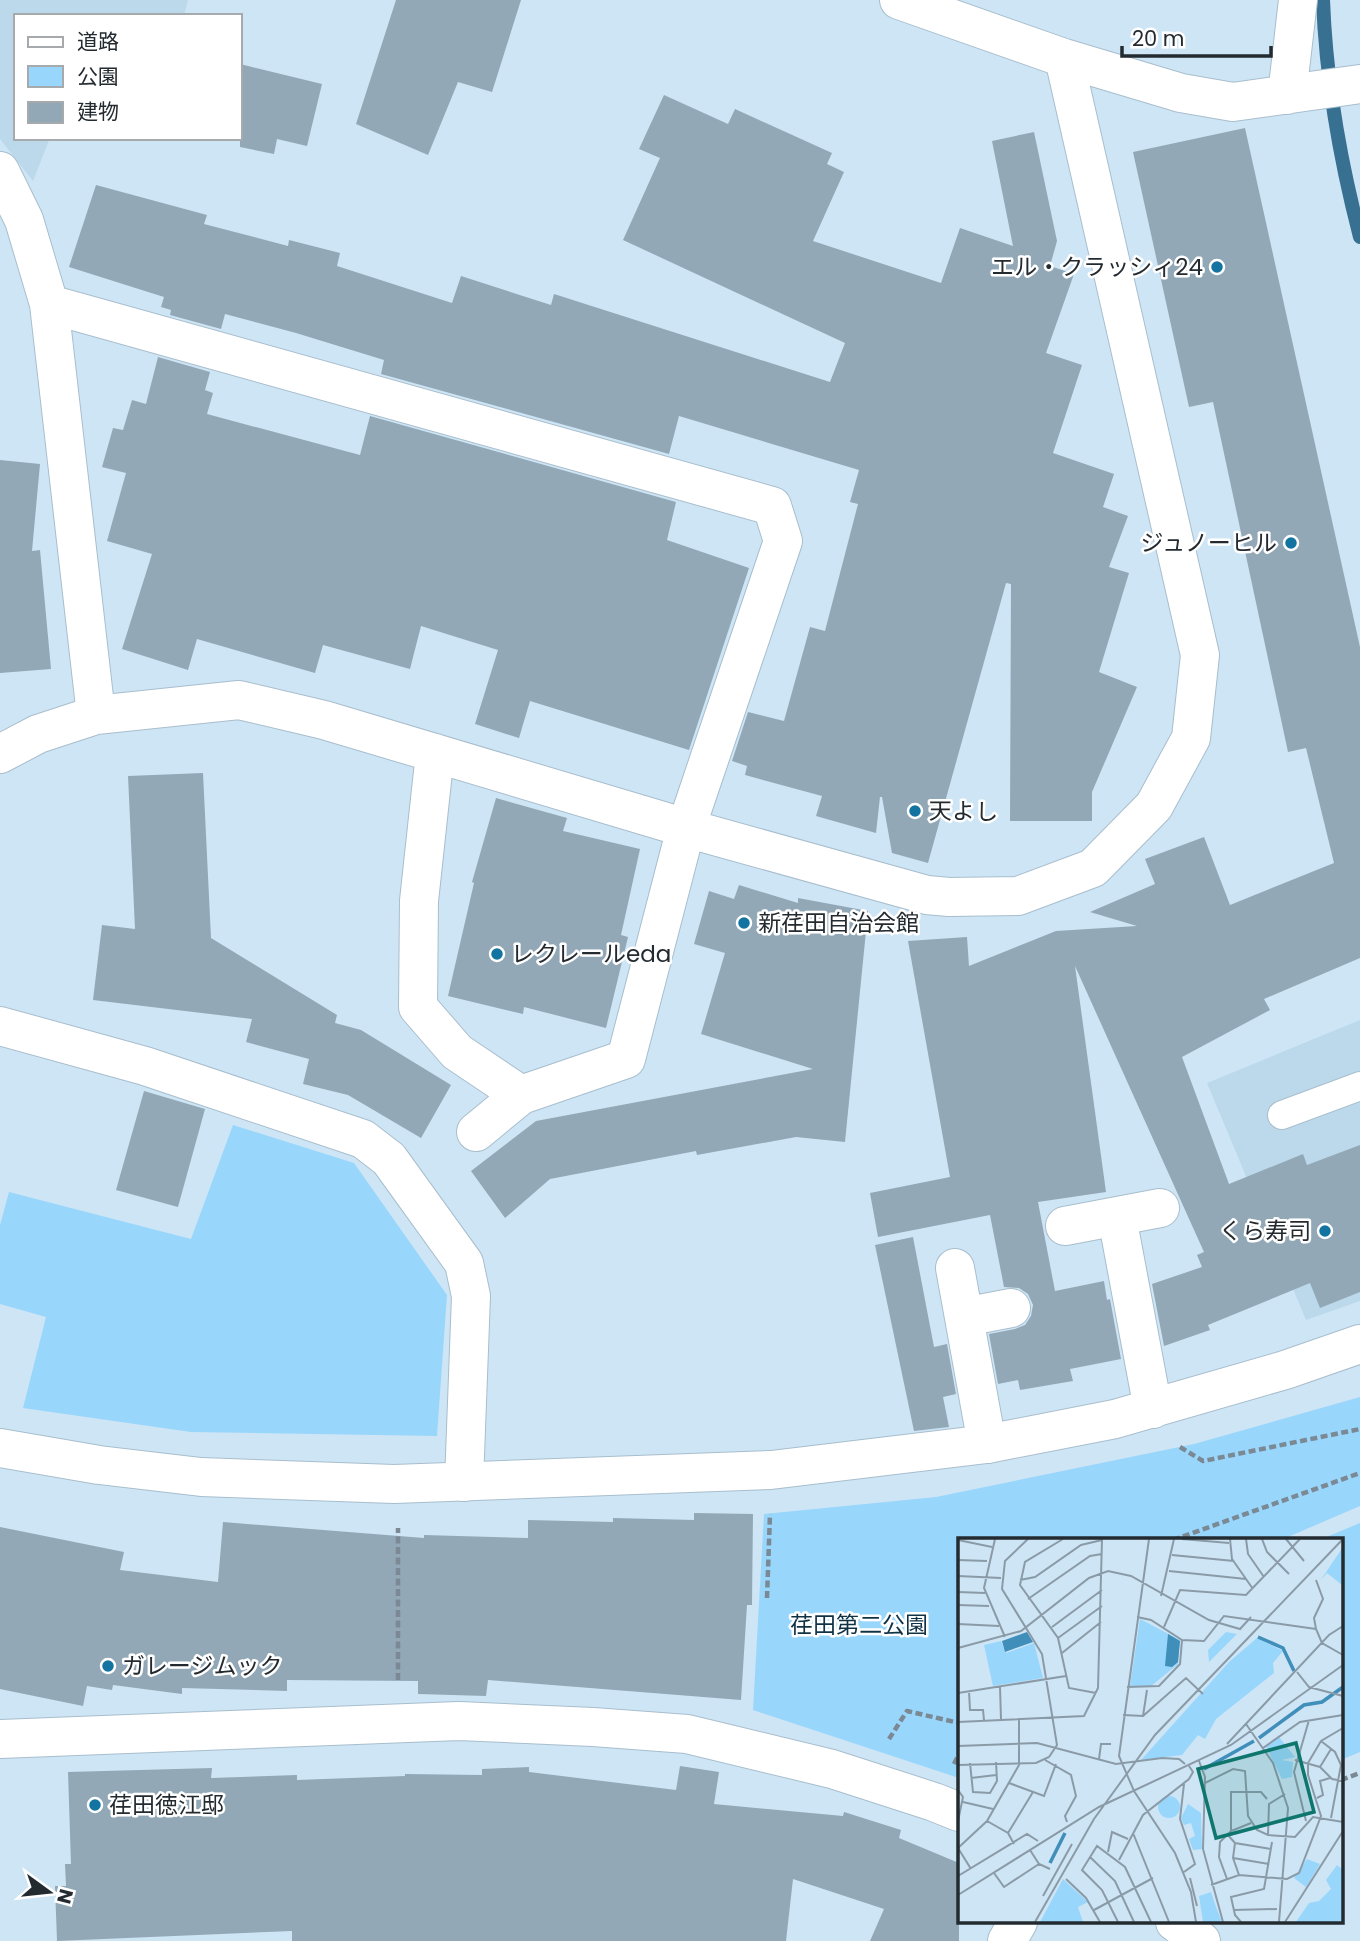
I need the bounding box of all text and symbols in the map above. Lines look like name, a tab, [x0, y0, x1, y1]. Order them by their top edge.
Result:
legend	[14, 14, 242, 140]
scale bar	[1122, 14, 1271, 58]
text: 20 m	[1132, 24, 1185, 53]
text: 道路	[77, 27, 119, 56]
text: 公園	[77, 62, 119, 91]
text: 建物	[77, 97, 119, 126]
place label: エル・クラッシィ24	[991, 251, 1203, 283]
marker: エル・クラッシィ24	[1209, 259, 1225, 275]
place label: ジュノーヒル	[1141, 527, 1277, 559]
marker: ジュノーヒル	[1283, 535, 1299, 551]
place label: 天よし	[929, 795, 998, 827]
marker: 天よし	[907, 803, 923, 819]
place label: 新荏田自治会館	[758, 907, 919, 939]
marker: 新荏田自治会館	[736, 915, 752, 931]
place label: レクレールeda	[511, 938, 671, 970]
marker: レクレールeda	[489, 946, 505, 962]
place label: くら寿司	[1219, 1215, 1311, 1247]
marker: くら寿司	[1317, 1223, 1333, 1239]
inset map	[958, 1538, 1342, 1924]
park label: 荏田第二公園	[790, 1609, 928, 1641]
place label: ガレージムック	[122, 1650, 283, 1682]
marker: ガレージムック	[100, 1658, 116, 1674]
place label: 荏田徳江邸	[109, 1789, 224, 1821]
marker: 荏田徳江邸	[87, 1797, 103, 1813]
north arrow	[14, 1857, 84, 1927]
text: N	[50, 1886, 80, 1907]

